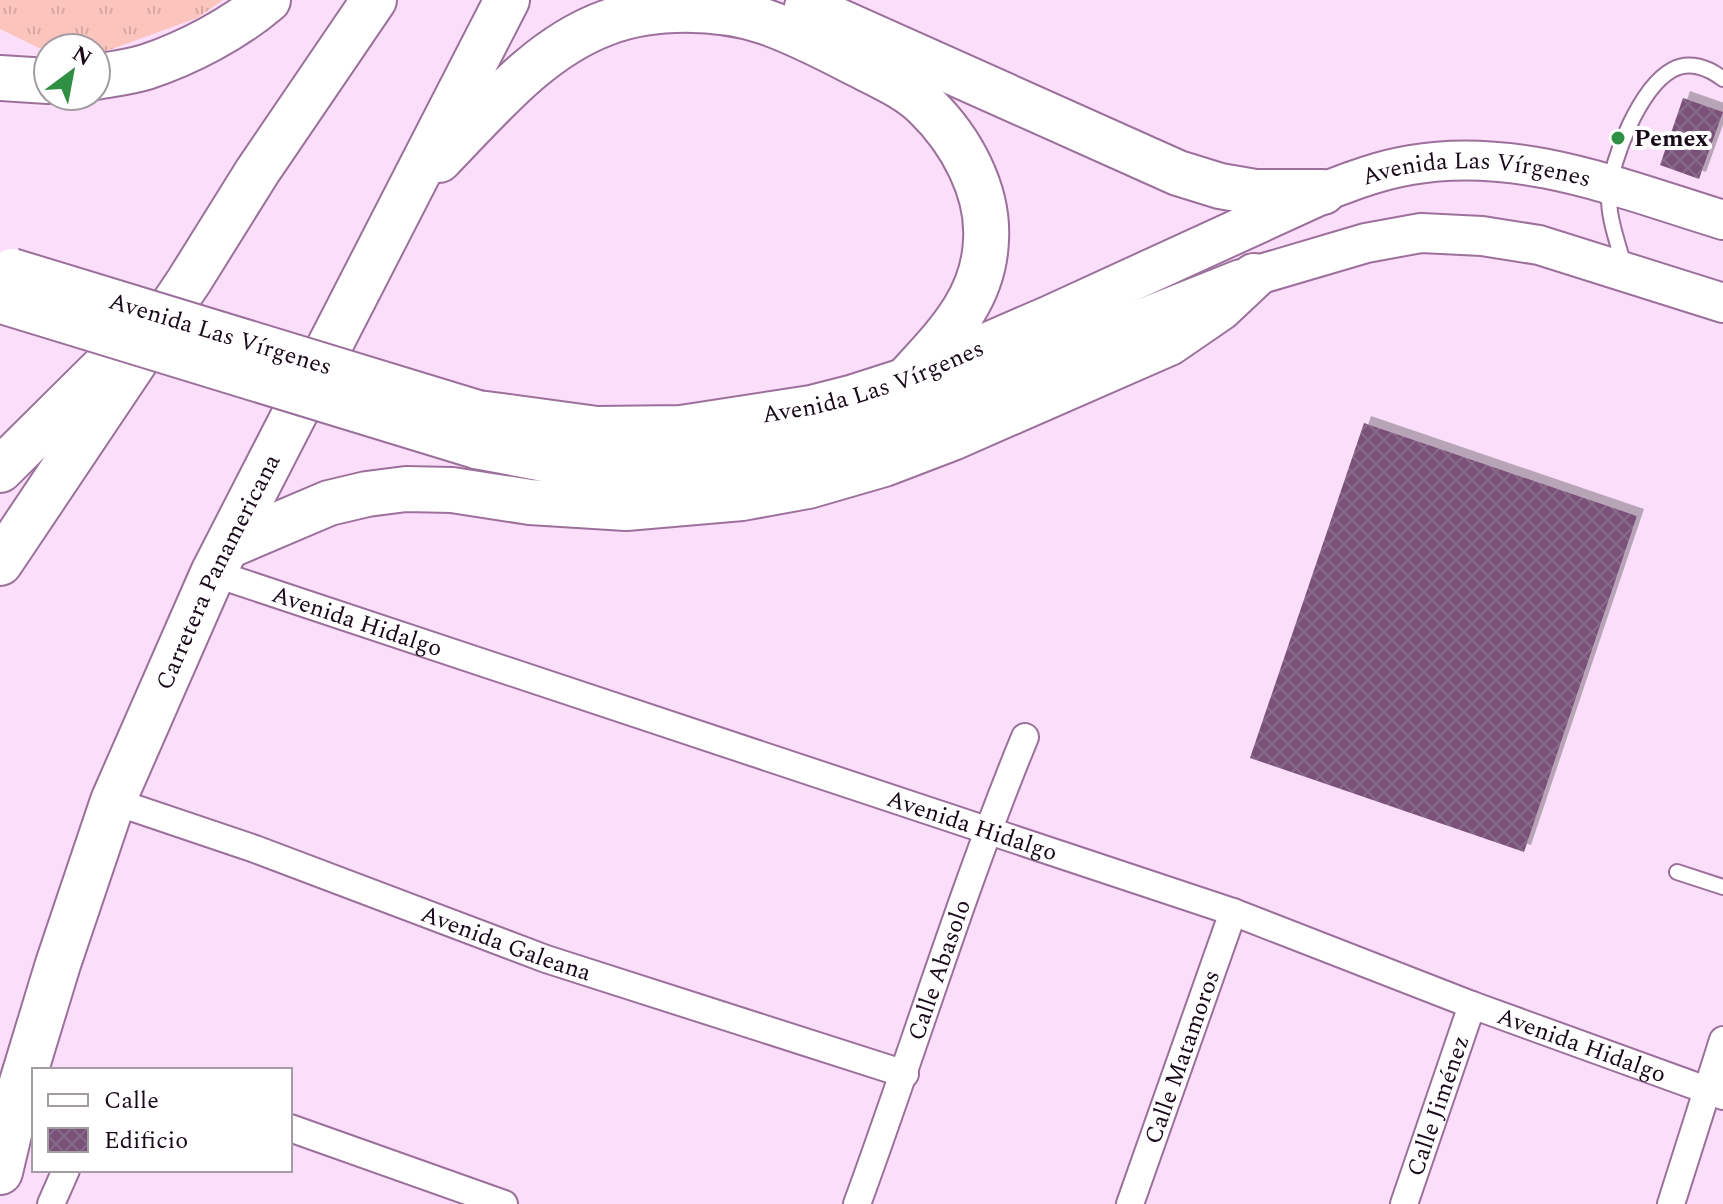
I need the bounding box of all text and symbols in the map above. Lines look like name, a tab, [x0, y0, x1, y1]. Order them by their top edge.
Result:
north arrow	[32, 32, 112, 112]
text: N	[65, 38, 98, 75]
place label: Pemex	[1634, 121, 1708, 157]
marker: Pemex	[1609, 129, 1627, 147]
street label: Avenida Las Vírgenes	[1358, 143, 1595, 197]
street label: Avenida Las Vírgenes	[104, 284, 336, 385]
street label: Avenida Las Vírgenes	[760, 331, 990, 433]
street label: Carretera Panamericana	[147, 448, 290, 696]
street label: Avenida Hidalgo	[267, 577, 447, 667]
street label: Avenida Hidalgo	[882, 781, 1062, 871]
street label: Calle Abasolo	[899, 895, 981, 1046]
street label: Avenida Galeana	[415, 896, 596, 991]
street label: Calle Matamoros	[1136, 965, 1230, 1149]
street label: Avenida Hidalgo	[1492, 999, 1671, 1093]
street label: Calle Jiménez	[1398, 1031, 1479, 1181]
legend	[32, 1068, 292, 1172]
text: Calle	[104, 1083, 159, 1119]
text: Edificio	[104, 1123, 188, 1159]

